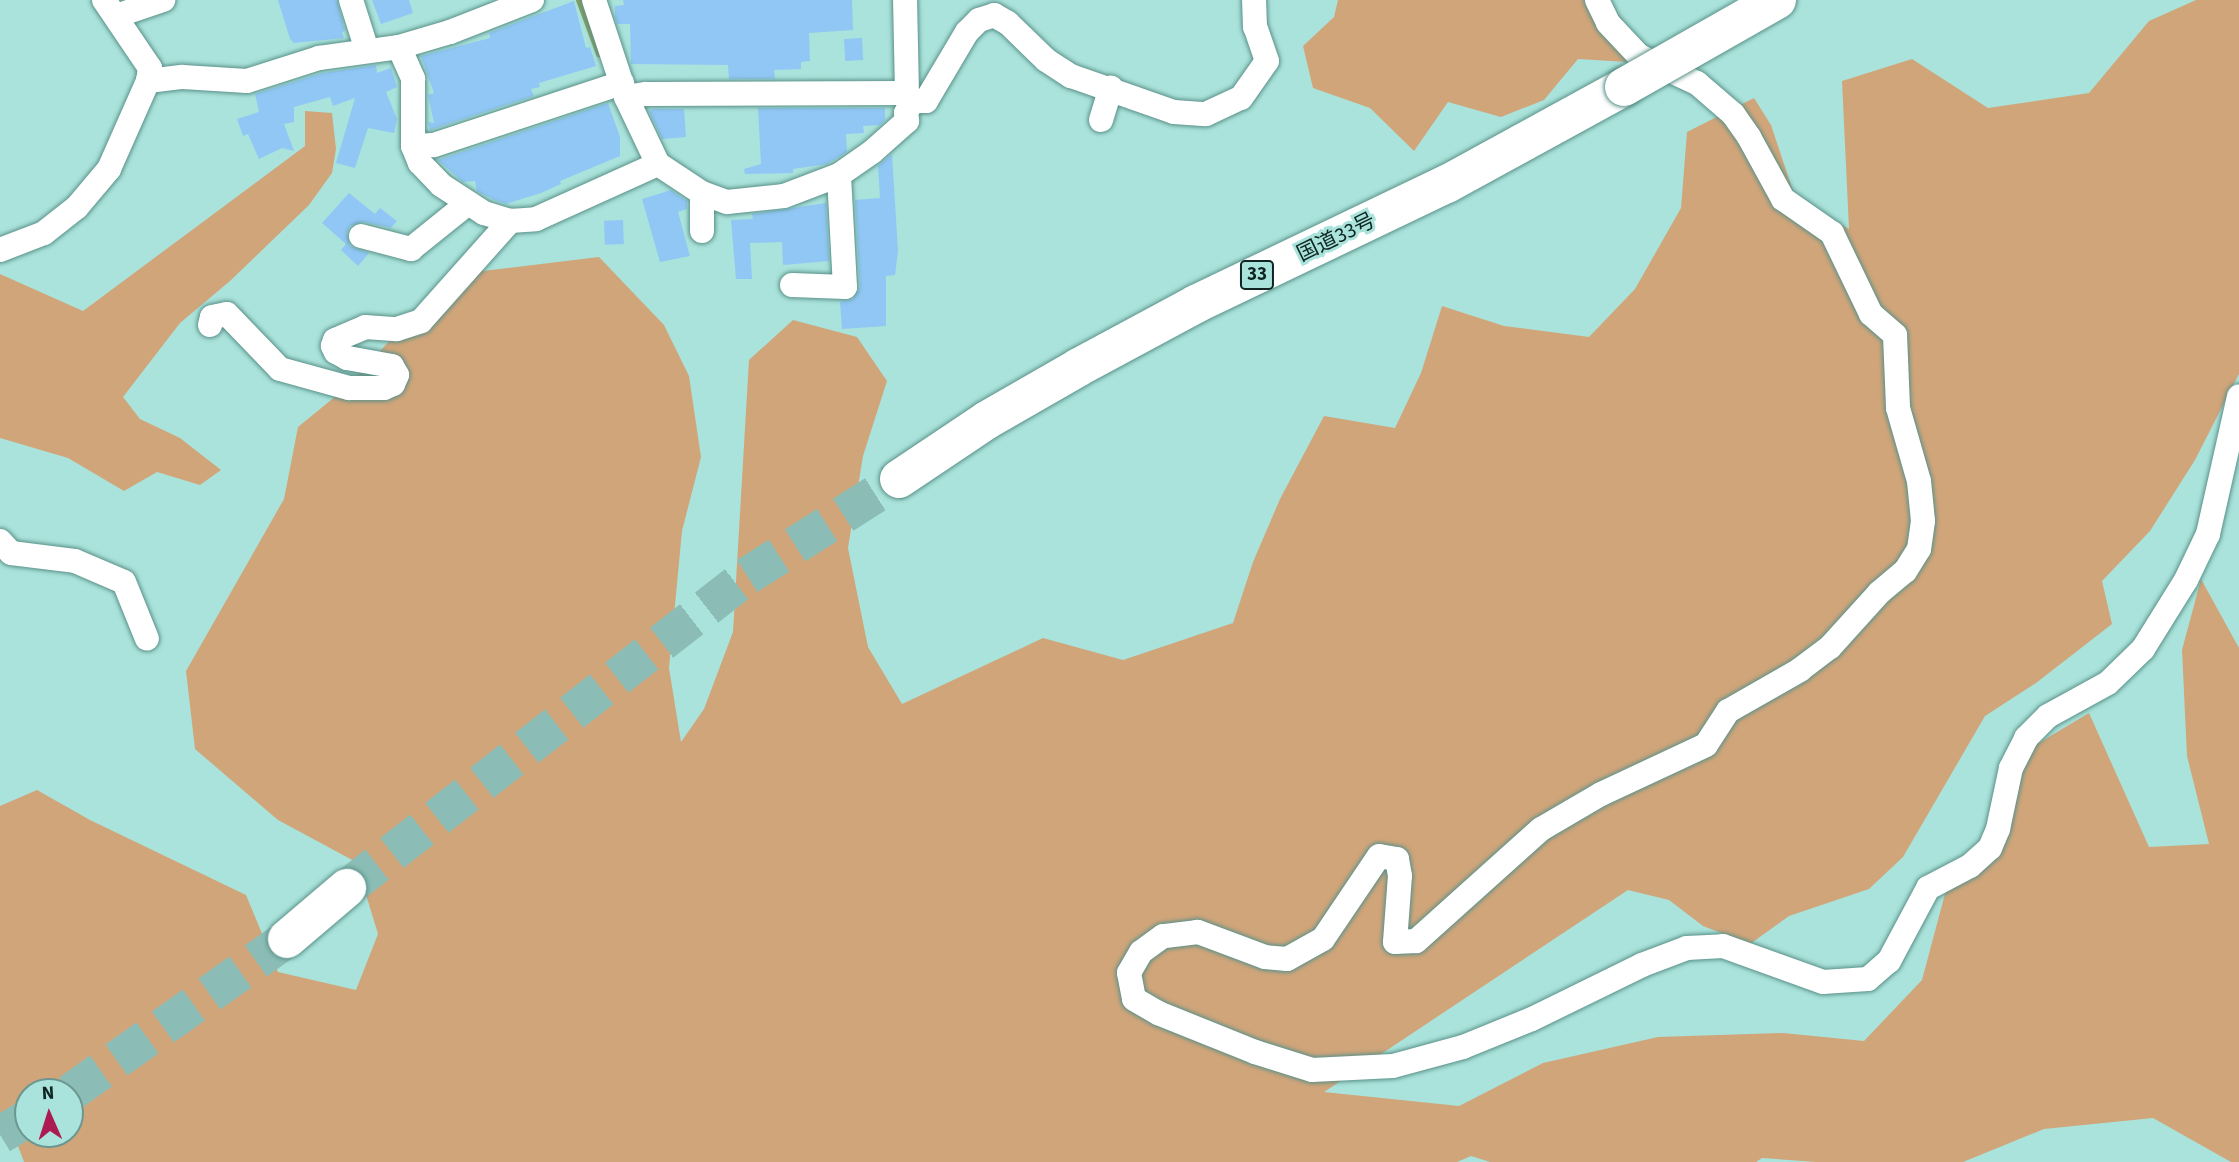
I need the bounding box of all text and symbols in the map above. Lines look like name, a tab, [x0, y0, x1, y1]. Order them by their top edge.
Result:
street label: 国道33号	[1293, 207, 1379, 267]
road number: 33	[1240, 260, 1274, 290]
north arrow	[14, 1078, 84, 1148]
text: N	[41, 1080, 55, 1107]

